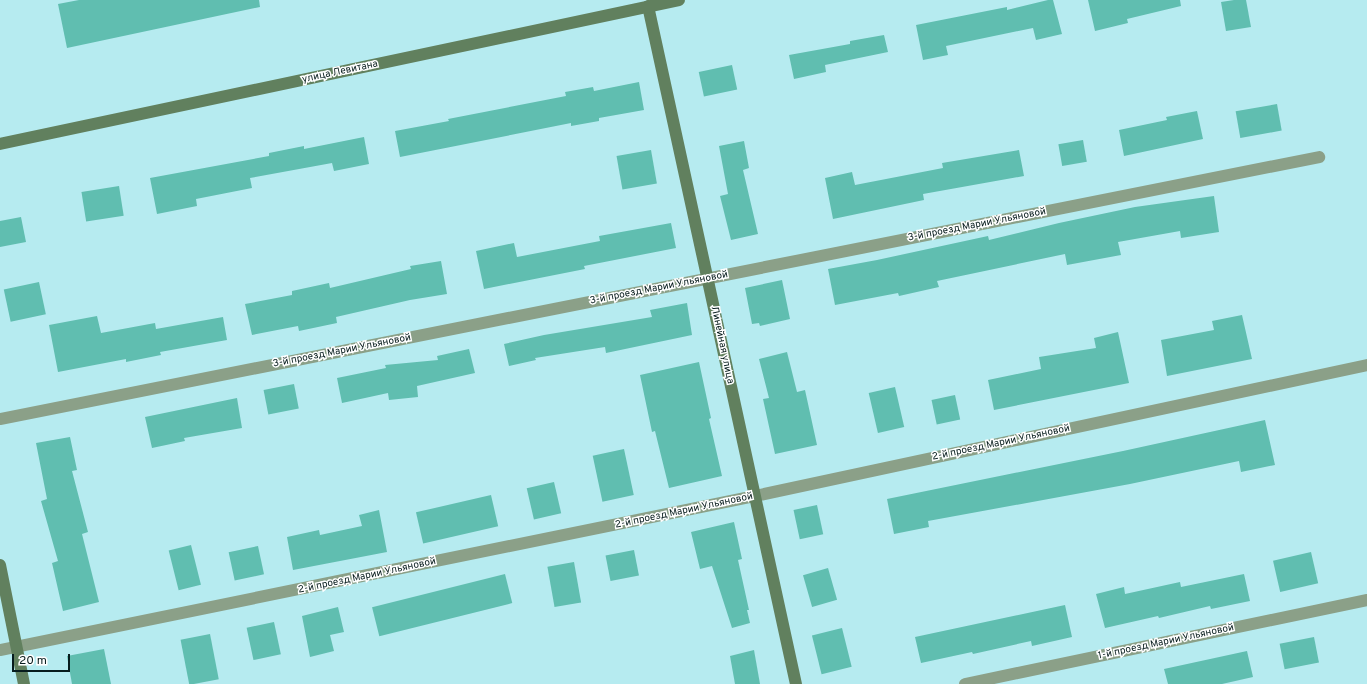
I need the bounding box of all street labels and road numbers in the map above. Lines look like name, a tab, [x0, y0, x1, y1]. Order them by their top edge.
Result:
street label: улица Левитана	[301, 58, 379, 86]
street label: 3-й проезд Марии Ульяновой	[907, 206, 1047, 244]
street label: 3-й проезд Марии Ульяновой	[589, 269, 729, 307]
street label: Линейная улица	[708, 305, 736, 385]
street label: 3-й проезд Марии Ульяновой	[272, 332, 412, 370]
street label: 2-й проезд Марии Ульяновой	[931, 423, 1071, 463]
street label: 2-й проезд Марии Ульяновой	[614, 491, 754, 531]
street label: 2-й проезд Марии Ульяновой	[297, 556, 437, 596]
street label: 1-й проезд Марии Ульяновой	[1097, 622, 1235, 662]

